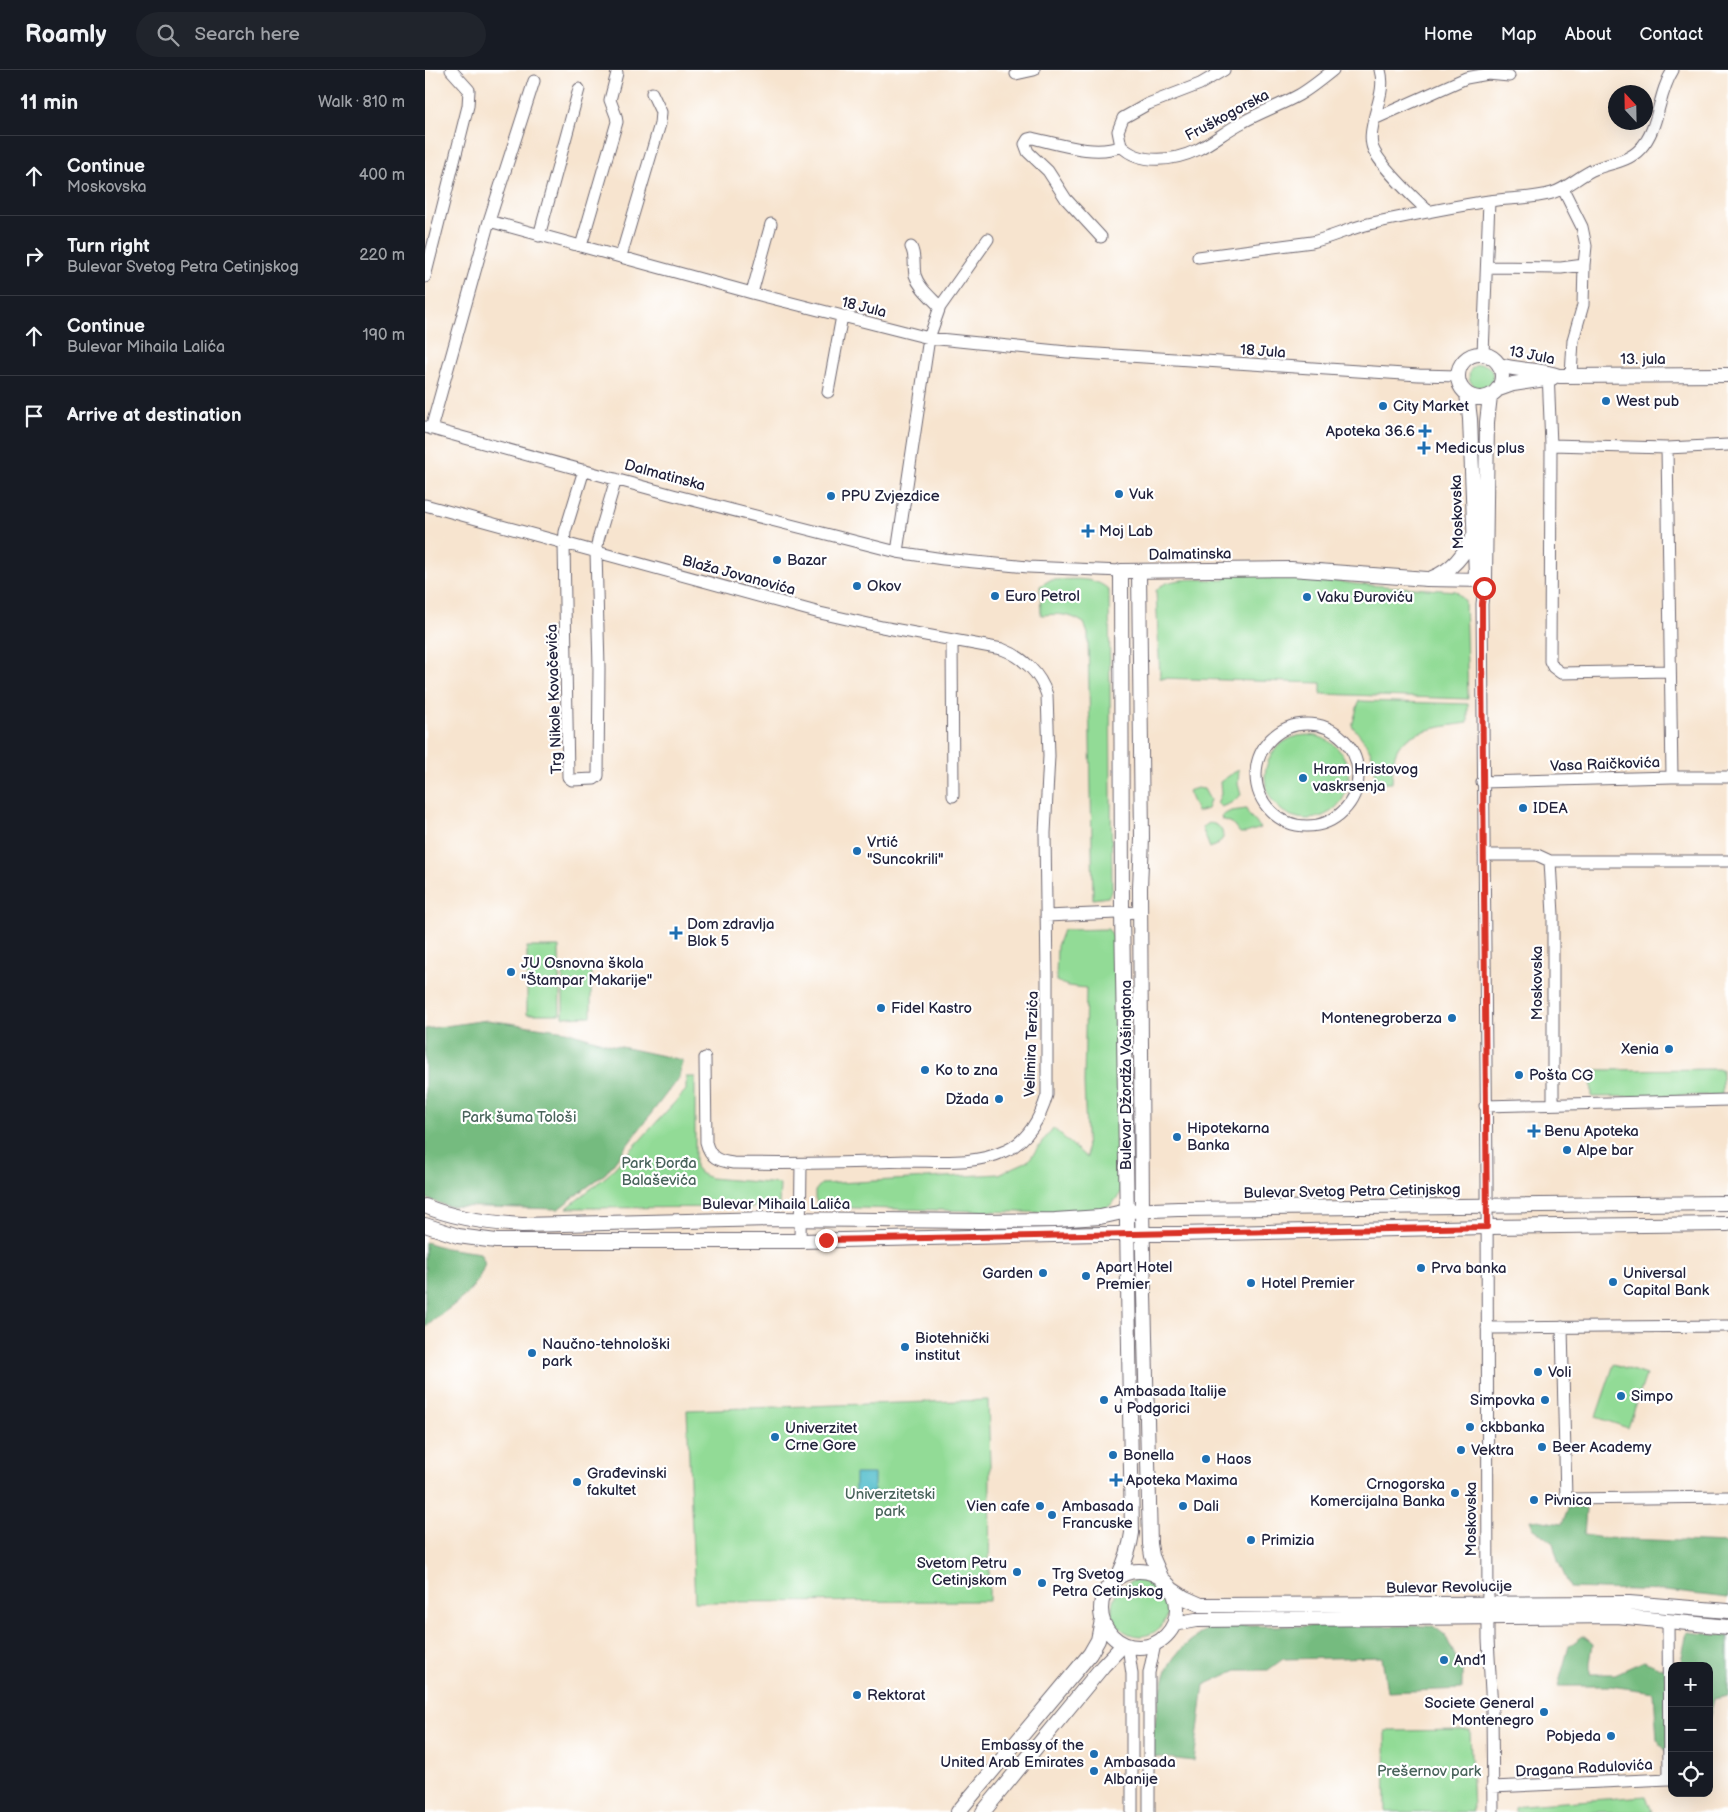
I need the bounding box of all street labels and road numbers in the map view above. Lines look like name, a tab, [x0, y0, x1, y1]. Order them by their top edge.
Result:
street label: Fruškogorska	[1182, 85, 1272, 145]
street label: 18 Jula	[839, 293, 888, 322]
street label: 18 Jula	[1240, 340, 1286, 363]
street label: 13 Jula	[1507, 342, 1556, 369]
street label: 13. jula	[1620, 350, 1666, 369]
street label: Dalmatinska	[622, 456, 707, 495]
street label: Moskovska	[1447, 474, 1468, 550]
street label: Dalmatinska	[1148, 544, 1232, 565]
street label: Blaža Jovanovića	[680, 551, 798, 600]
street label: Trg Nikole Kovačevića	[542, 624, 567, 774]
street label: Vasa Raičkovića	[1550, 753, 1660, 776]
street label: Moskovska	[1528, 946, 1547, 1020]
street label: Bulevar Džordža Vašingtona	[1117, 980, 1136, 1170]
street label: Velimira Terzića	[1020, 991, 1043, 1097]
street label: Bulevar Svetog Petra Cetinjskog	[1243, 1180, 1461, 1203]
street label: Bulevar Mihaila Lalića	[702, 1195, 850, 1214]
street label: Moskovska	[1462, 1482, 1481, 1556]
street label: Bulevar Revolucije	[1386, 1577, 1512, 1598]
street label: Dragana Radulovića	[1515, 1755, 1653, 1782]

